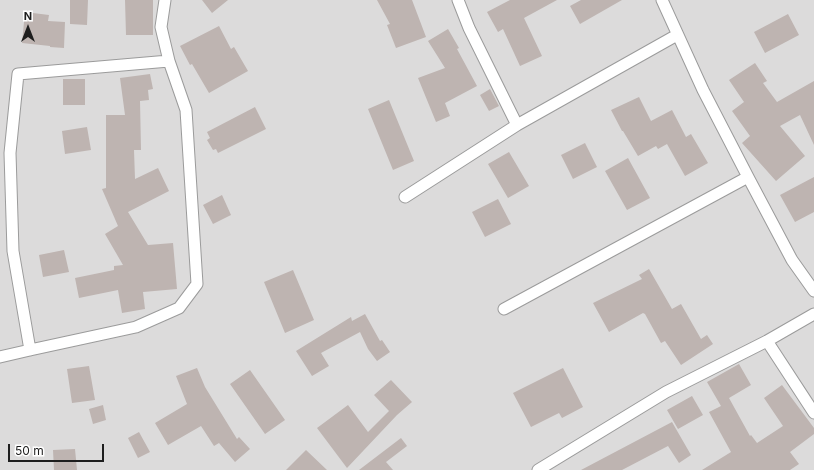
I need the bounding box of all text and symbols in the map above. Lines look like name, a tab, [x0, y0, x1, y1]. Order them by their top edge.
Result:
north arrow	[8, 8, 48, 48]
text: N	[24, 9, 32, 23]
scale bar	[10, 436, 106, 462]
text: 50 m	[15, 443, 44, 458]

